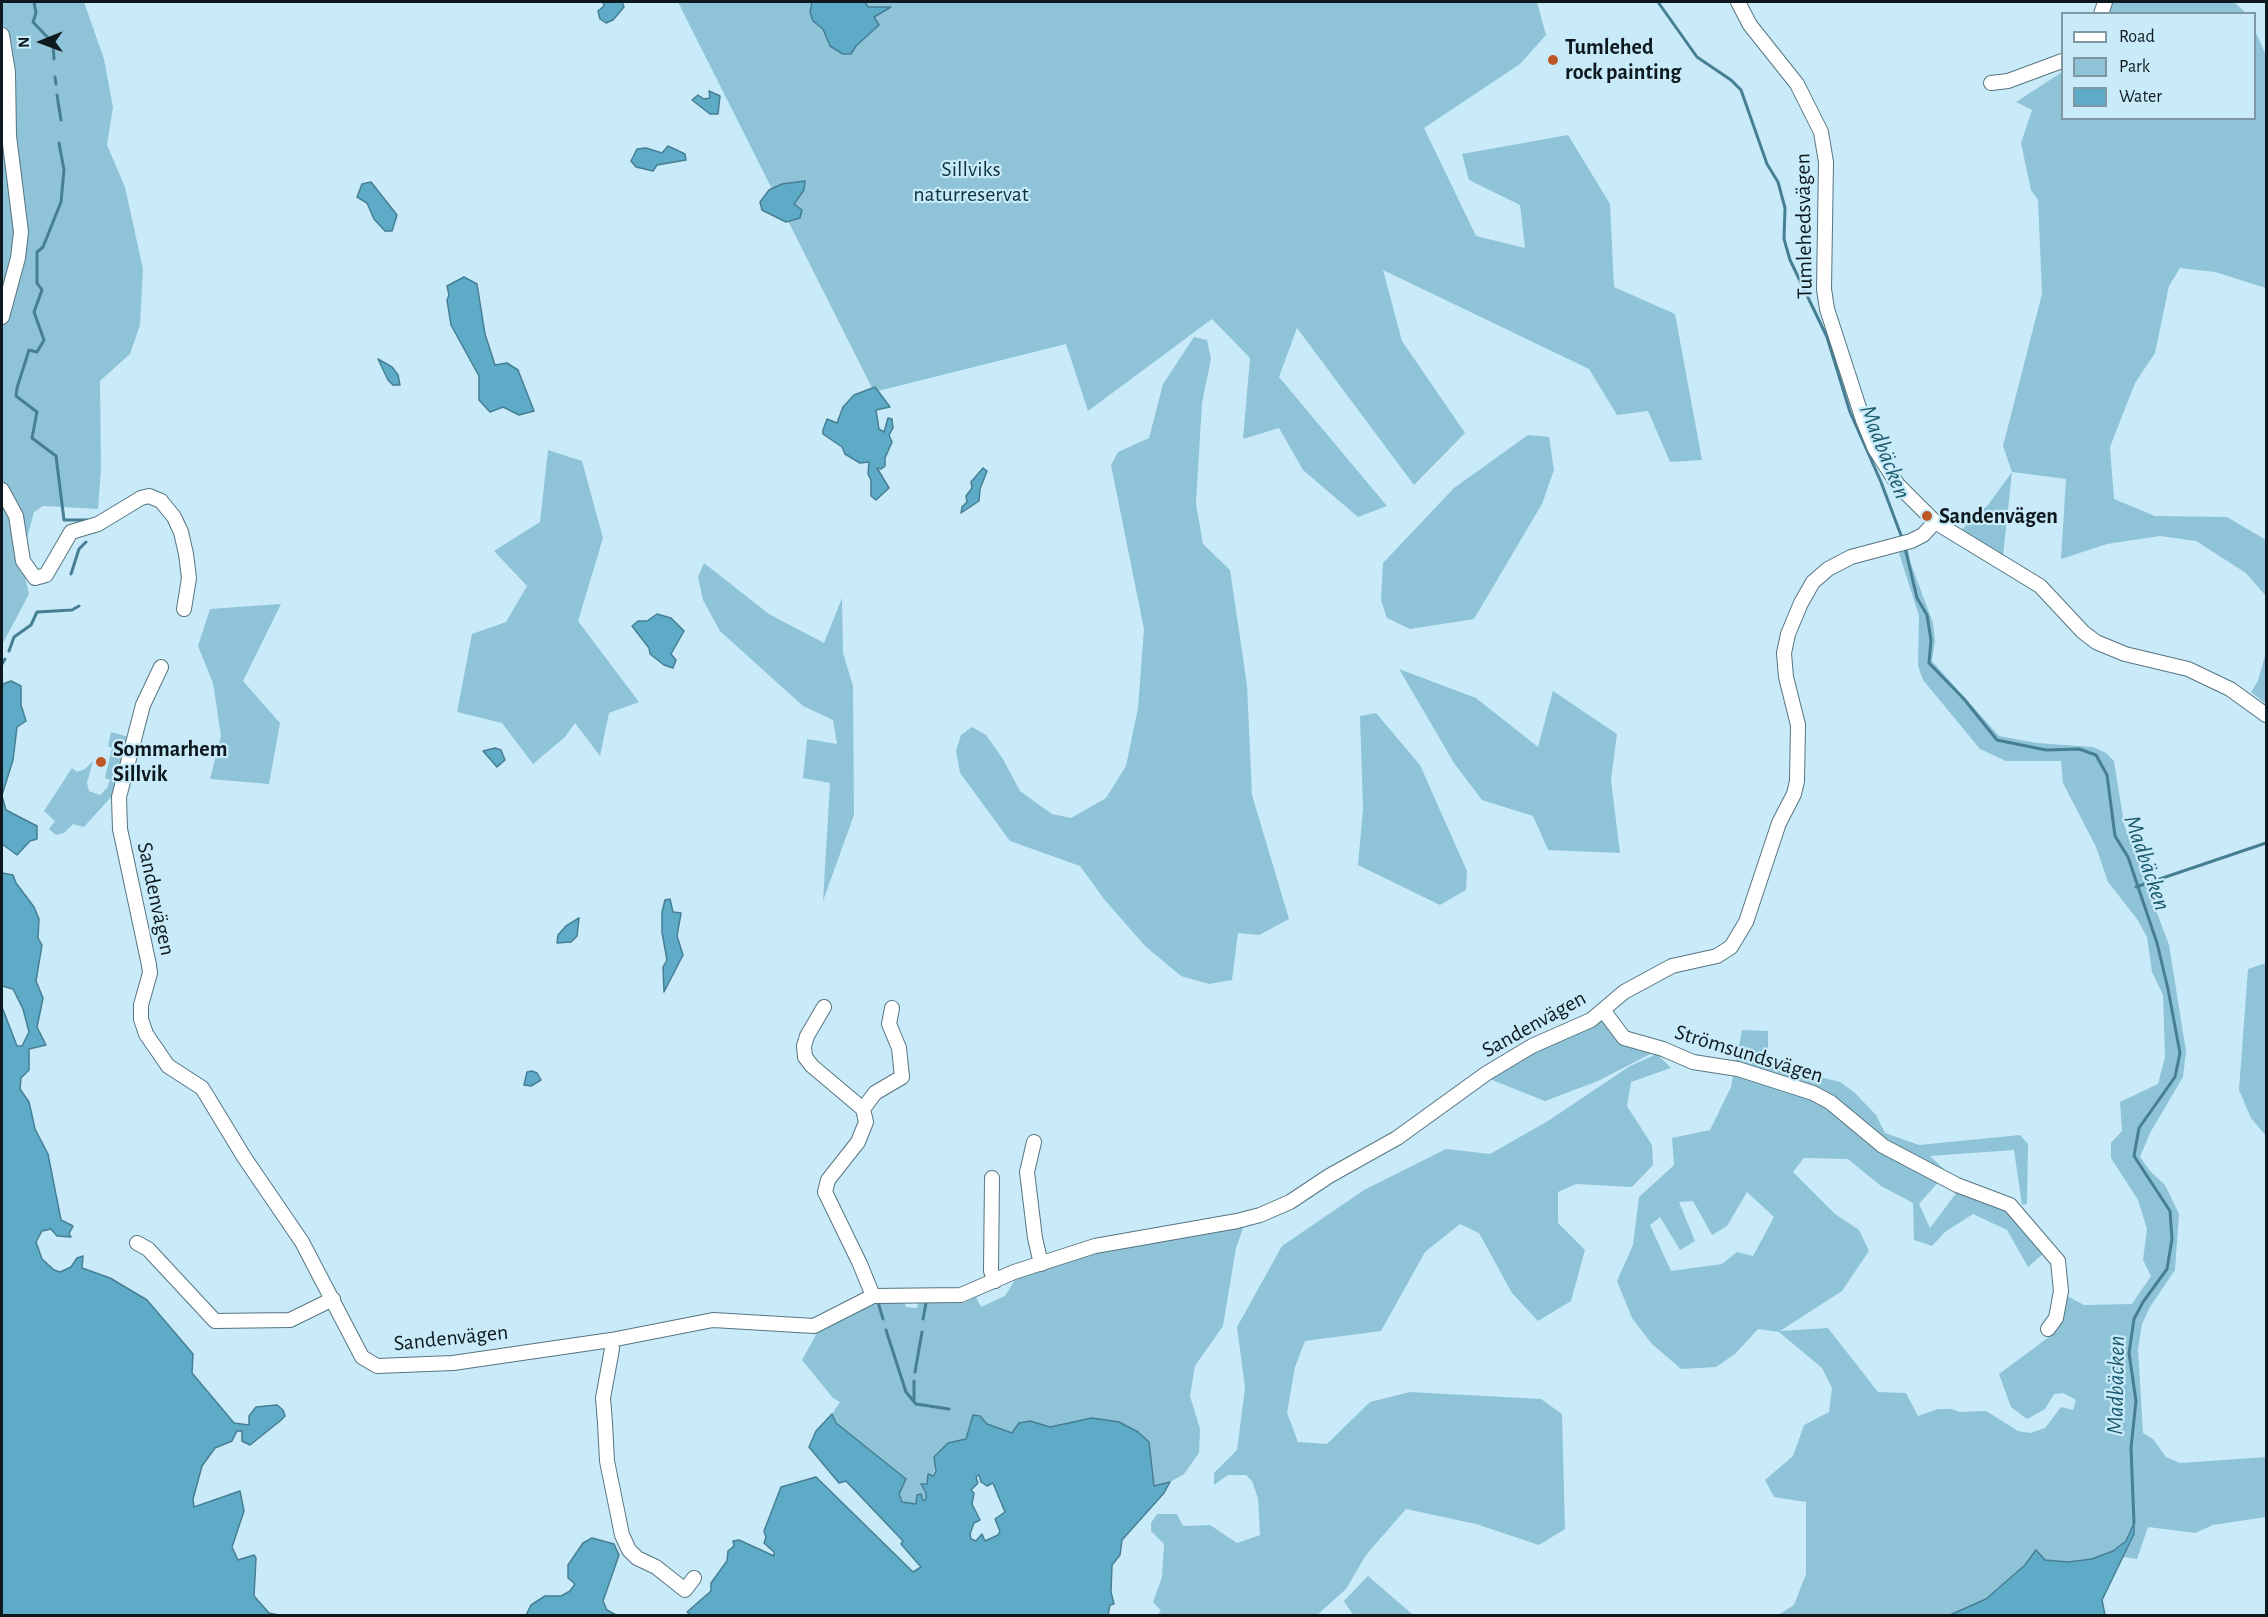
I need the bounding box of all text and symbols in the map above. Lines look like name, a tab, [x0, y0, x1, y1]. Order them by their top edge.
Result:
north arrow	[12, 12, 72, 72]
legend	[2061, 12, 2256, 120]
text: Road	[2119, 28, 2155, 46]
place label: Tumlehed rock painting	[1565, 34, 1681, 86]
text: N	[16, 37, 32, 48]
marker: Tumlehed rock painting	[1546, 53, 1560, 67]
text: Park	[2119, 58, 2150, 76]
text: Water	[2119, 88, 2162, 106]
street label: Tumlehedsvägen	[1790, 153, 1818, 299]
park label: Sillviks naturreservat	[913, 156, 1029, 208]
water label: Madbäcken	[1853, 401, 1917, 503]
place label: Sandenvägen	[1939, 503, 2058, 529]
marker: Sandenvägen	[1920, 509, 1934, 523]
place label: Sommarhem Sillvik	[113, 736, 227, 788]
marker: Sommarhem Sillvik	[94, 755, 108, 769]
water label: Madbäcken	[2117, 811, 2177, 915]
street label: Sandenvägen	[131, 840, 181, 958]
street label: Sandenvägen	[1477, 985, 1591, 1063]
street label: Strömsundsvägen	[1671, 1019, 1827, 1089]
street label: Sandenvägen	[392, 1319, 510, 1357]
water label: Madbäcken	[2101, 1335, 2131, 1435]

